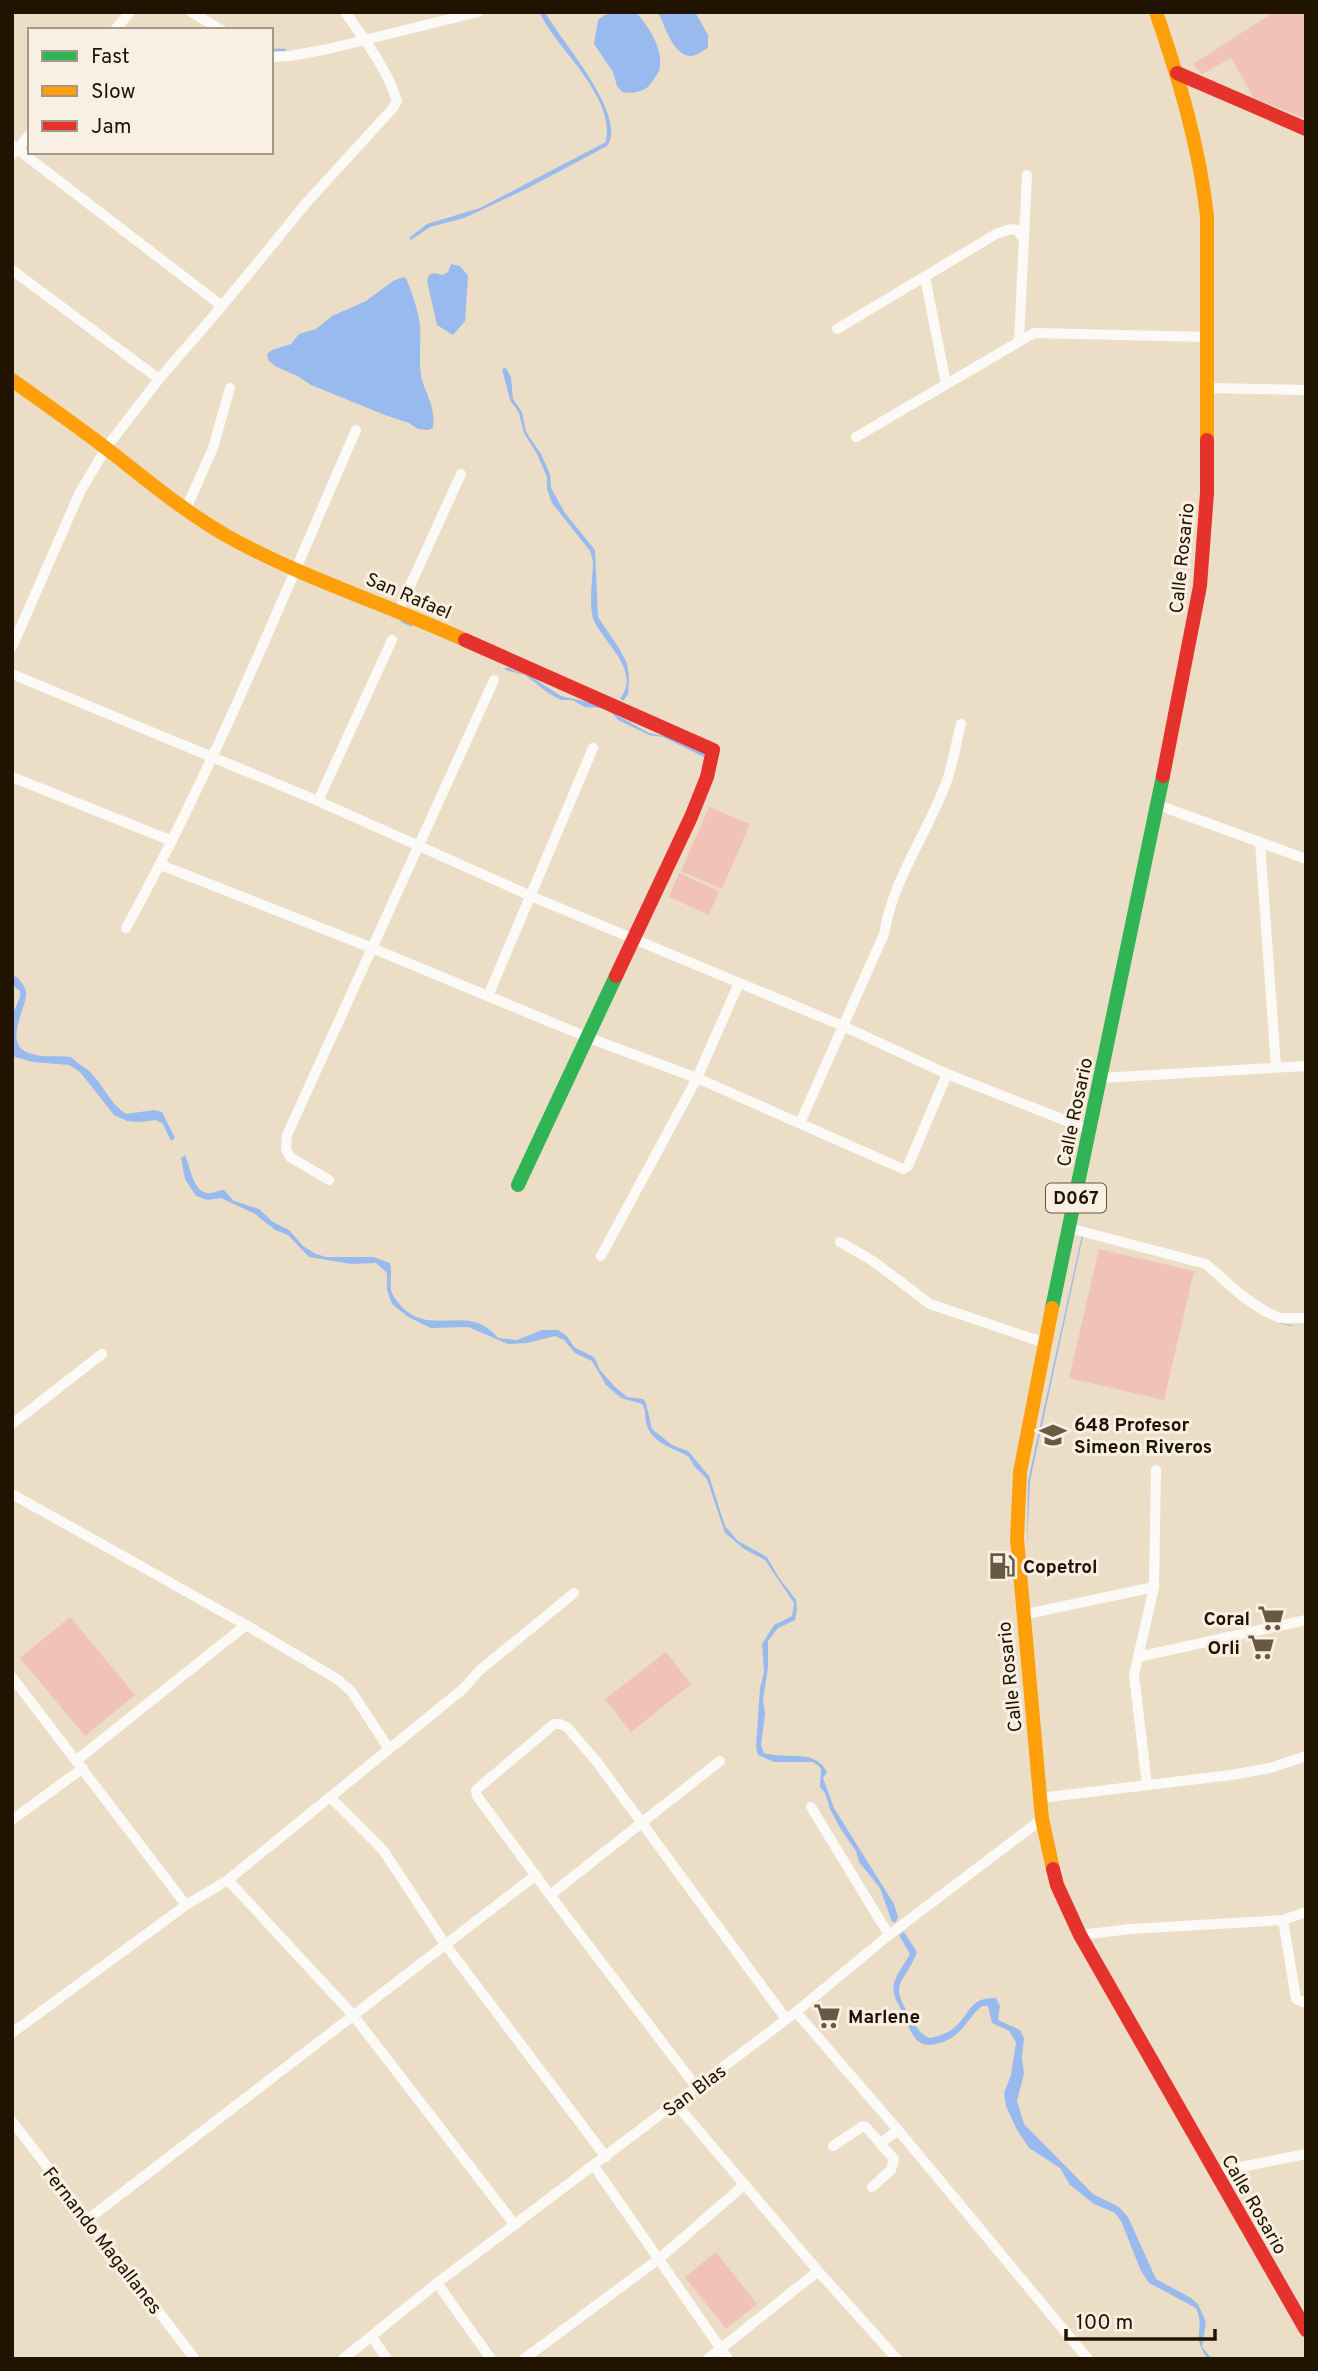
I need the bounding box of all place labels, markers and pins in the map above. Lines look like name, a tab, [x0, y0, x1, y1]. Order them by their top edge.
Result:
place label: 648 Profesor Simeon Riveros	[1074, 1414, 1212, 1460]
school or university icon: 648 Profesor Simeon Riveros	[1038, 1420, 1068, 1450]
fuel station icon: Copetrol	[987, 1551, 1017, 1581]
place label: Copetrol	[1023, 1556, 1098, 1580]
supermarket icon: Coral	[1256, 1603, 1286, 1633]
place label: Coral	[1204, 1608, 1250, 1632]
supermarket icon: Orli	[1246, 1632, 1276, 1662]
place label: Orli	[1208, 1637, 1240, 1661]
supermarket icon: Marlene	[812, 2001, 842, 2031]
place label: Marlene	[848, 2006, 920, 2030]

